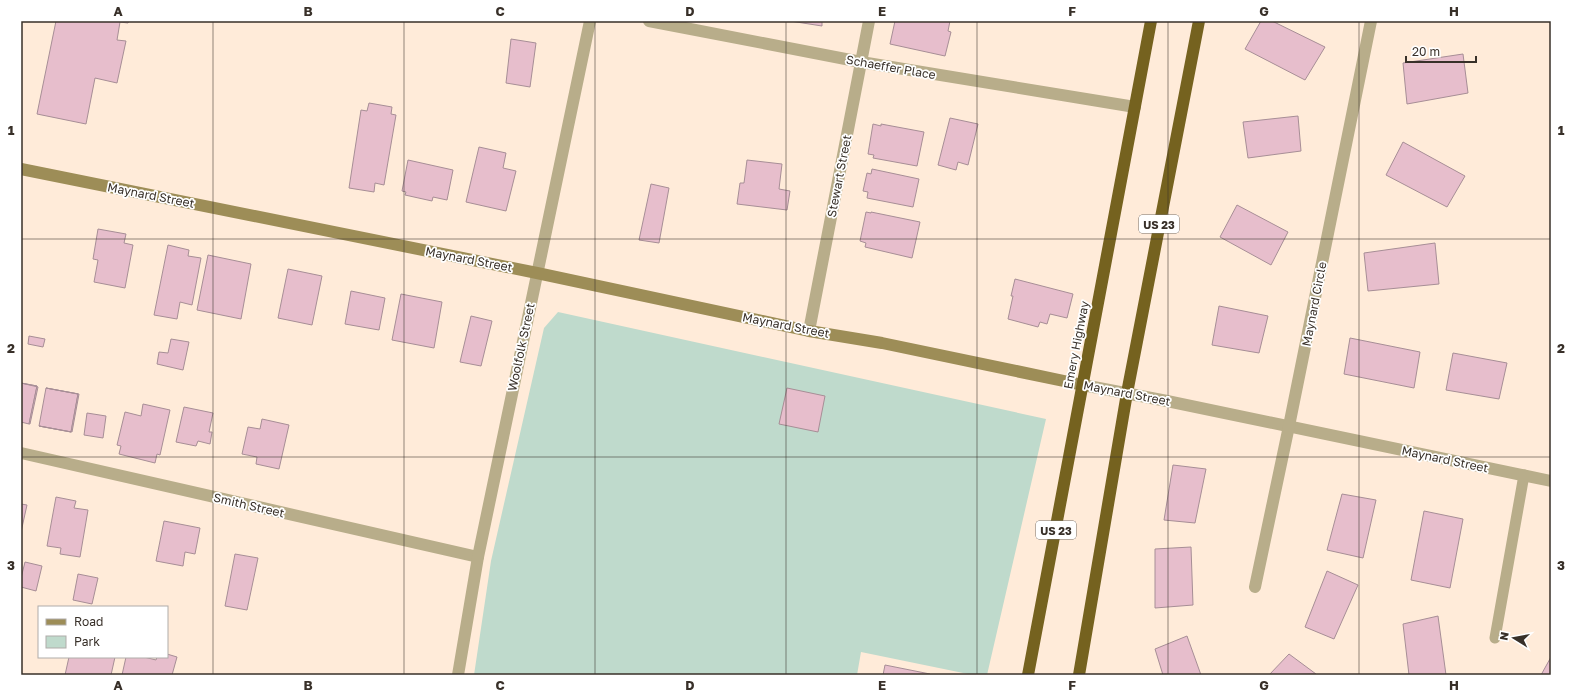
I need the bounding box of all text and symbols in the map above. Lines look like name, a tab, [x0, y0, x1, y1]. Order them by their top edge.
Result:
text: A	[113, 3, 123, 19]
text: B	[303, 3, 313, 19]
text: C	[495, 3, 505, 19]
text: D	[685, 3, 695, 19]
text: E	[878, 3, 886, 19]
text: F	[1068, 3, 1076, 19]
text: G	[1259, 3, 1269, 19]
text: H	[1449, 3, 1459, 19]
scale bar	[1406, 38, 1476, 64]
text: 20 m	[1412, 44, 1440, 59]
street label: Schaeffer Place	[845, 52, 937, 82]
text: 1	[8, 122, 15, 138]
text: 1	[1558, 122, 1565, 138]
street label: Stewart Street	[824, 133, 854, 218]
street label: Maynard Street	[106, 179, 196, 211]
road number: US 23	[1139, 215, 1179, 233]
street label: Maynard Street	[424, 243, 514, 275]
street label: Maynard Circle	[1298, 260, 1330, 348]
street label: Emery Highway	[1060, 299, 1092, 390]
street label: Woolfolk Street	[504, 301, 538, 392]
street label: Maynard Street	[741, 309, 831, 341]
text: 2	[7, 340, 15, 356]
text: 2	[1557, 340, 1565, 356]
street label: Maynard Street	[1082, 377, 1172, 409]
street label: Maynard Street	[1400, 442, 1490, 476]
street label: Smith Street	[212, 490, 286, 520]
road number: US 23	[1036, 521, 1076, 539]
text: 3	[7, 557, 15, 573]
text: 3	[1557, 557, 1565, 573]
legend	[38, 606, 168, 658]
text: Road	[74, 614, 103, 629]
north arrow	[1494, 618, 1534, 658]
text: N	[1497, 631, 1511, 641]
text: Park	[74, 634, 100, 649]
text: A	[113, 677, 123, 693]
text: B	[303, 677, 313, 693]
text: C	[495, 677, 505, 693]
text: D	[685, 677, 695, 693]
text: E	[878, 677, 886, 693]
text: F	[1068, 677, 1076, 693]
text: G	[1259, 677, 1269, 693]
text: H	[1449, 677, 1459, 693]

